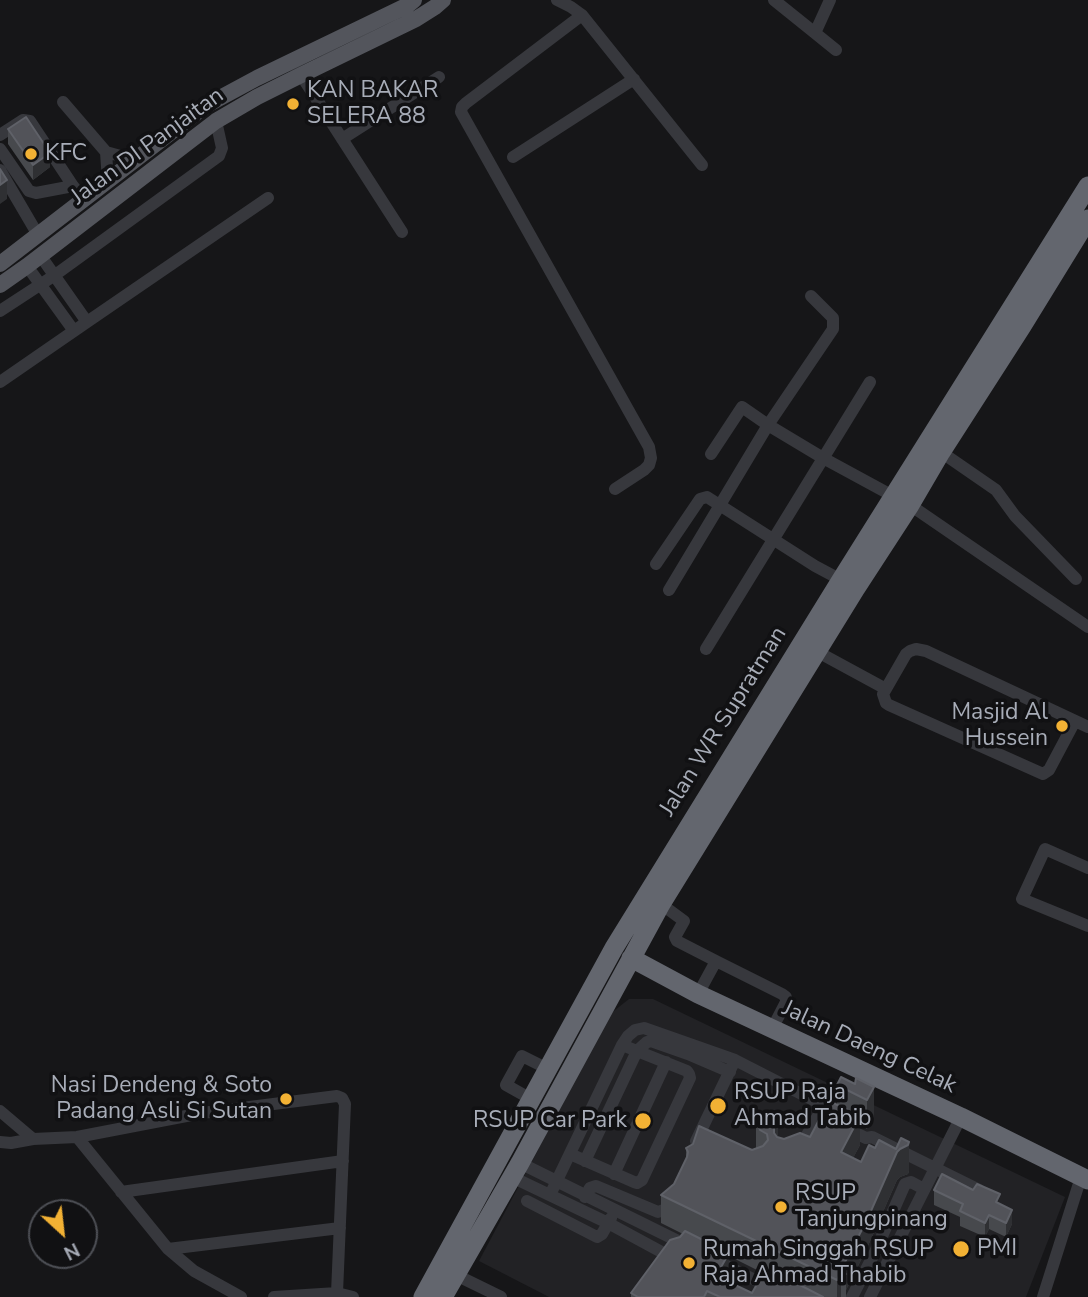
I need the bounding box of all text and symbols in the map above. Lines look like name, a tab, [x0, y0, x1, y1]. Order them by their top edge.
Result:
place label: KAN BAKAR SELERA 88	[307, 77, 438, 131]
street label: Jalan DI Panjaitan	[66, 82, 230, 212]
marker: KAN BAKAR SELERA 88	[285, 96, 301, 112]
place label: KFC	[45, 140, 87, 168]
marker: KFC	[23, 146, 39, 162]
street label: Jalan WR Supratman	[655, 622, 793, 822]
place label: Masjid Al Hussein	[951, 699, 1048, 753]
marker: Masjid Al Hussein	[1054, 718, 1070, 734]
street label: Jalan Daeng Celak	[778, 996, 960, 1100]
place label: Nasi Dendeng & Soto Padang Asli Si Sutan	[51, 1072, 272, 1126]
place label: RSUP Raja Ahmad Tabib	[734, 1079, 871, 1133]
marker: Nasi Dendeng & Soto Padang Asli Si Sutan	[278, 1091, 294, 1107]
marker: RSUP Raja Ahmad Tabib	[708, 1096, 728, 1116]
place label: RSUP Car Park	[473, 1107, 627, 1135]
marker: RSUP Car Park	[633, 1111, 653, 1131]
place label: RSUP Tanjungpinang	[795, 1180, 948, 1234]
north arrow	[28, 1199, 98, 1269]
marker: RSUP Tanjungpinang	[773, 1199, 789, 1215]
place label: PMI	[977, 1235, 1017, 1263]
text: N	[59, 1236, 84, 1266]
place label: Rumah Singgah RSUP Raja Ahmad Thabib	[703, 1236, 934, 1290]
marker: PMI	[951, 1239, 971, 1259]
marker: Rumah Singgah RSUP Raja Ahmad Thabib	[681, 1255, 697, 1271]

